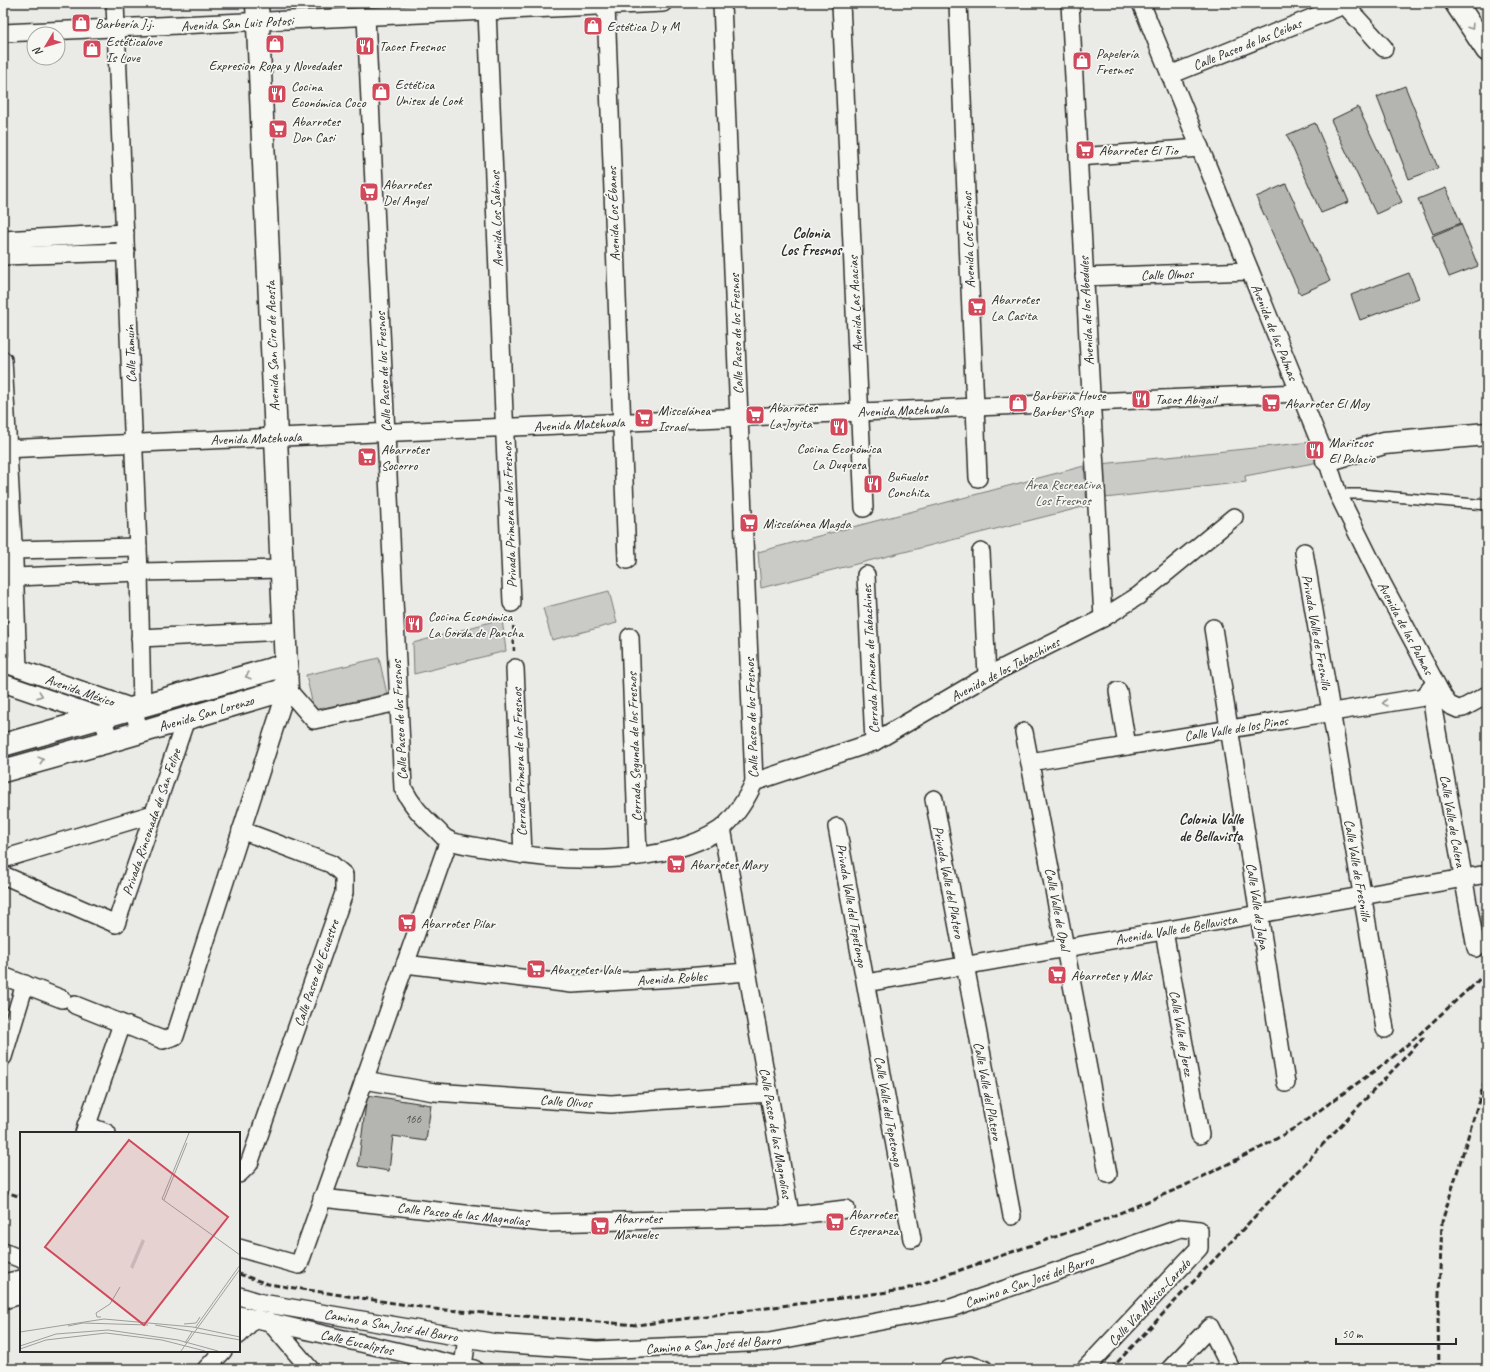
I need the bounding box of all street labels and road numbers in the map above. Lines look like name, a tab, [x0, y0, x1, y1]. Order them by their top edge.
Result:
street label: Avenida San Luis Potosi	[181, 12, 296, 35]
street label: Calle Paseo de las Ceibas	[1191, 15, 1305, 74]
street label: Avenida Los Ébanos	[603, 165, 624, 262]
street label: Avenida Los Sabinos	[486, 170, 507, 267]
street label: Avenida Los Encinos	[958, 190, 979, 288]
street label: Avenida Las Acacias	[844, 254, 867, 352]
street label: Avenida de los Abedules	[1075, 255, 1098, 366]
street label: Calle Olmos	[1141, 265, 1195, 284]
street label: Calle Paseo de los Fresnos	[726, 272, 747, 394]
street label: Avenida San Ciro de Acosta	[262, 279, 283, 411]
street label: Avenida de las Palmas	[1247, 281, 1302, 384]
street label: Calle Paseo de los Fresnos	[372, 310, 395, 432]
street label: Calle Tamuín	[121, 324, 140, 383]
street label: Avenida Matehuala	[857, 400, 950, 421]
street label: Avenida Matehuala	[533, 414, 626, 435]
street label: Avenida Matehuala	[210, 428, 303, 449]
street label: Privada Primera de los Fresnos	[498, 440, 521, 588]
street label: Privada Valle de Fresnillo	[1298, 573, 1335, 692]
street label: Avenida de las Palmas	[1374, 579, 1438, 679]
street label: Cerrada Primera de Tabachines	[858, 583, 883, 734]
street label: Avenida de los Tabachines	[948, 633, 1064, 705]
street label: Calle Paseo de los Fresnos	[741, 656, 762, 778]
street label: Calle Paseo de los Fresnos	[388, 658, 411, 780]
street label: Avenida México	[43, 671, 118, 711]
street label: Cerrada Segunda de los Fresnos	[623, 671, 646, 822]
street label: Cerrada Primera de los Fresnos	[508, 686, 531, 836]
street label: Avenida San Lorenzo	[157, 691, 257, 735]
street label: Calle Valle de los Pinos	[1183, 712, 1290, 745]
street label: Privada Rinconada de San Felipe	[118, 745, 185, 898]
street label: Calle Valle de Calera	[1436, 774, 1469, 870]
street label: Calle Valle de Fresnillo	[1340, 818, 1375, 924]
street label: Privada Valle del Platero	[929, 825, 968, 941]
street label: Privada Valle del Tepetongo	[832, 842, 871, 969]
street label: Calle Valle de Jalpa	[1242, 862, 1273, 951]
street label: Calle Valle de Opal	[1041, 866, 1074, 954]
street label: Avenida Valle de Bellavista	[1114, 910, 1239, 949]
street label: Calle Paseo del Ecuestre	[290, 916, 343, 1029]
street label: Avenida Robles	[637, 968, 709, 989]
street label: Calle Valle de Jerez	[1166, 989, 1198, 1079]
street label: Calle Valle del Platero	[970, 1040, 1006, 1144]
street label: Calle Valle del Tepetongo	[870, 1055, 907, 1169]
street label: Calle Paseo de las Magnolias	[756, 1067, 796, 1201]
street label: Calle Olivos	[540, 1091, 594, 1112]
street label: Calle Paseo de las Magnolias	[396, 1199, 531, 1230]
street label: Camino a San José del Barro	[963, 1251, 1097, 1312]
street label: Calle Vía México-Laredo	[1105, 1254, 1195, 1349]
street label: Camino a San José del Barro	[323, 1305, 460, 1346]
street label: Calle Eucaliptos	[319, 1326, 396, 1359]
street label: Camino a San José del Barro	[645, 1331, 782, 1358]

